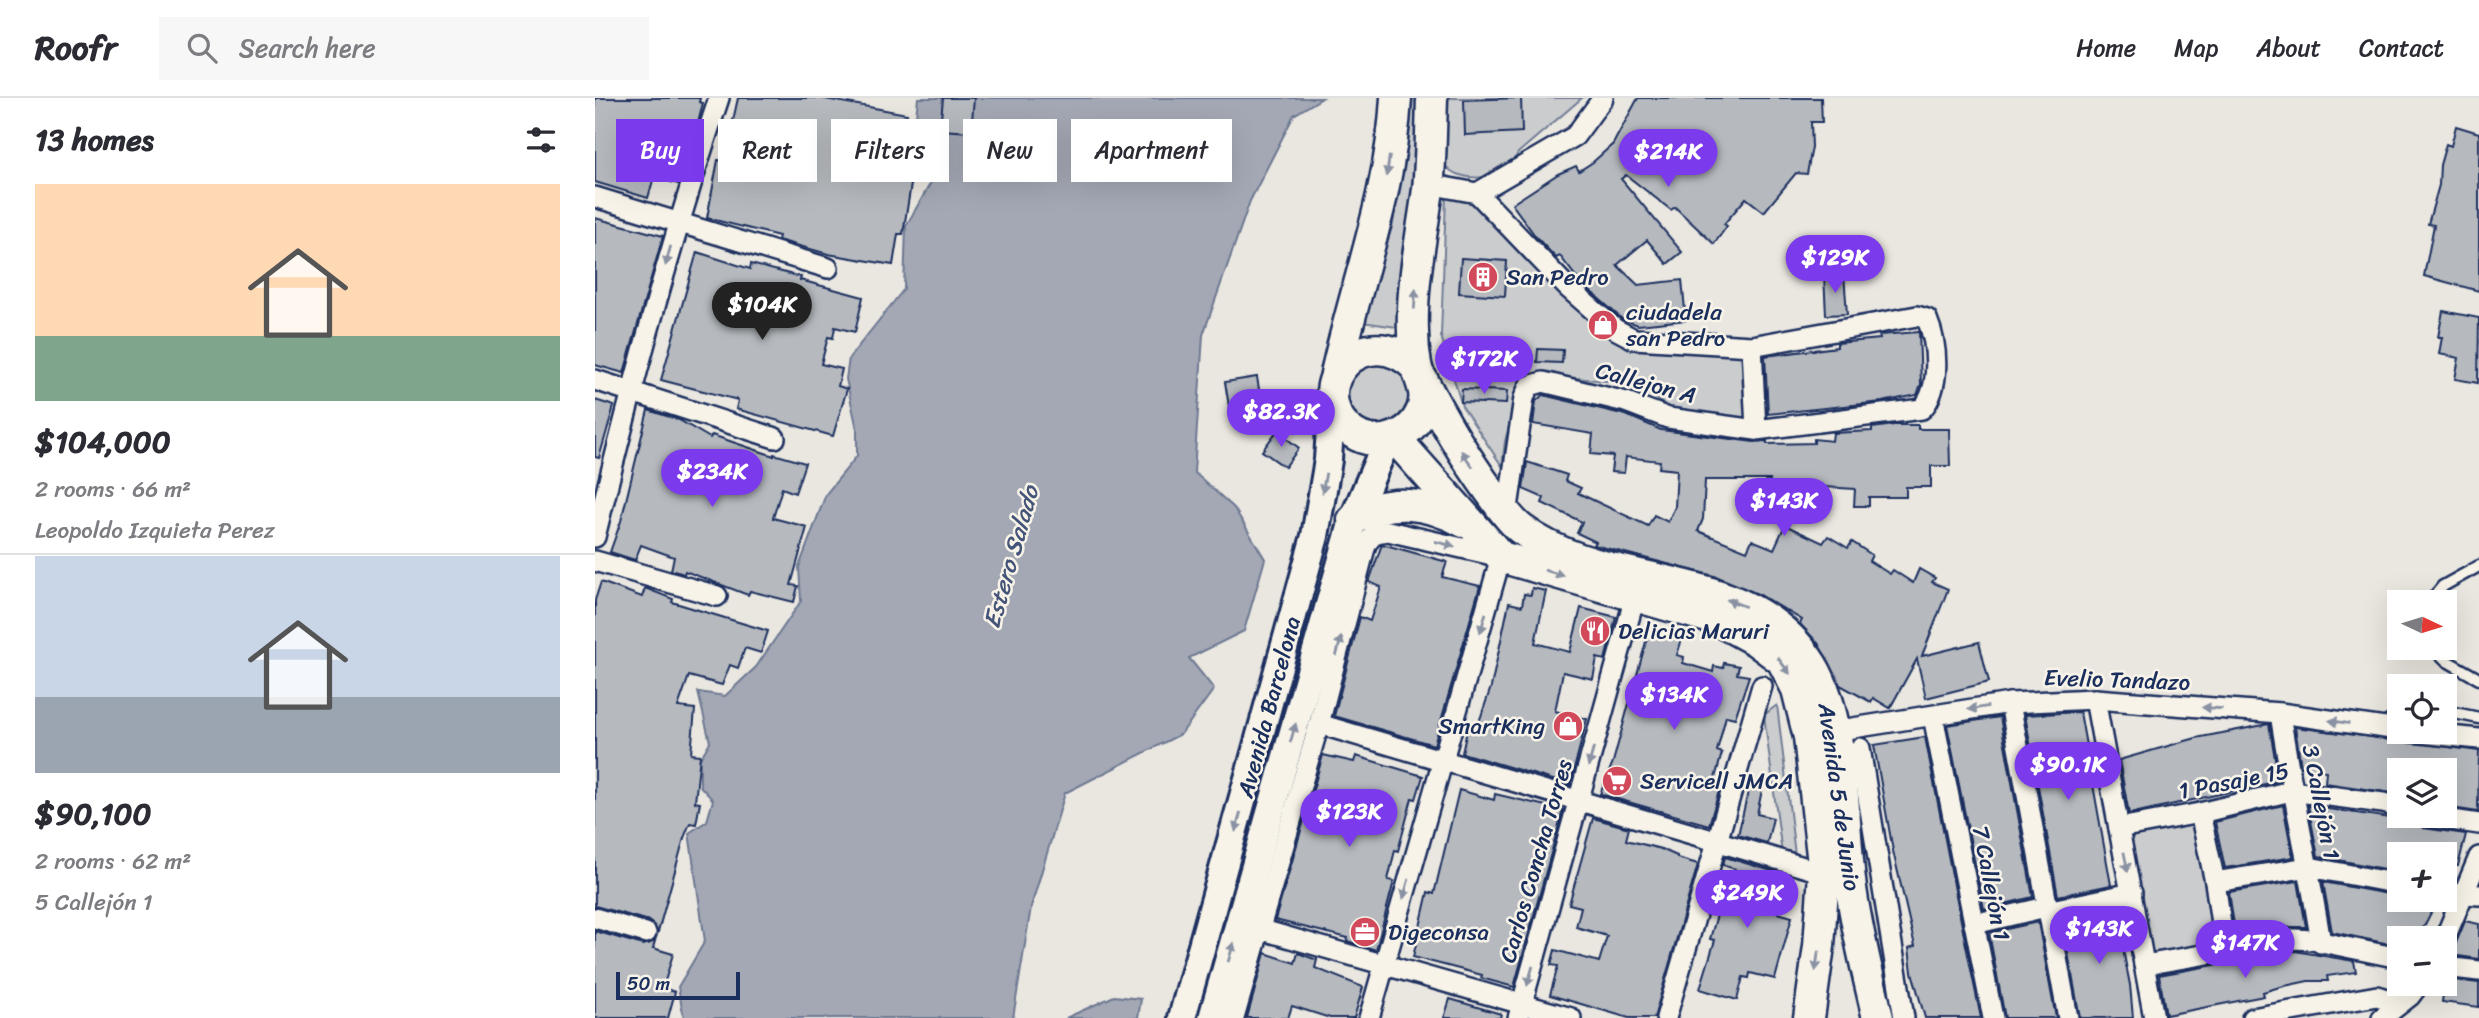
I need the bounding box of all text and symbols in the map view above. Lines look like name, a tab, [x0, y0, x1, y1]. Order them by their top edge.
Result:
search box	[159, 17, 649, 80]
text: Roofr	[35, 19, 117, 77]
text: Search here	[239, 25, 376, 71]
text: Home	[2076, 27, 2136, 69]
text: Map	[2174, 27, 2218, 69]
text: About	[2256, 27, 2321, 69]
text: Contact	[2359, 27, 2444, 69]
icon: search	[183, 29, 221, 67]
text: 13 homes	[35, 113, 154, 167]
chip: Buy	[616, 119, 704, 182]
chip: Rent	[718, 119, 817, 182]
chip: Filters	[831, 119, 949, 182]
chip: New	[963, 119, 1057, 182]
chip: Apartment	[1071, 119, 1232, 182]
icon: filters	[522, 121, 560, 159]
pin: $214K	[1619, 130, 1717, 189]
text: $214K	[1635, 131, 1701, 172]
one-way arrow	[1382, 155, 1393, 177]
icon: home	[235, 230, 361, 356]
pin: $129K	[1786, 236, 1884, 295]
text: $129K	[1802, 237, 1868, 278]
one-way arrow	[662, 246, 672, 267]
place label: San Pedro	[1506, 257, 1609, 298]
building icon: San Pedro	[1466, 260, 1500, 294]
pin: $104K	[713, 282, 811, 342]
text: $104K	[728, 284, 796, 325]
one-way arrow	[1409, 288, 1420, 310]
place label: ciudadela san Pedro	[1625, 292, 1725, 359]
shop icon: ciudadela san Pedro	[1586, 308, 1620, 342]
pin: $172K	[1435, 336, 1533, 396]
text: $172K	[1451, 338, 1517, 379]
street label: Callejon A	[1591, 350, 1701, 416]
pin: $82.3K	[1224, 390, 1338, 449]
text: $82.3K	[1243, 391, 1319, 432]
text: $104,000	[35, 415, 171, 469]
pin: $234K	[663, 450, 761, 509]
one-way arrow	[1460, 450, 1474, 468]
text: $234K	[677, 451, 747, 492]
text: 2 rooms · 66 m²	[35, 469, 191, 510]
one-way arrow	[1318, 472, 1329, 494]
pin: $143K	[1735, 478, 1833, 538]
water label: Estero Salado	[971, 479, 1052, 633]
text: $143K	[1751, 480, 1817, 521]
text: Leopoldo Izquieta Perez	[35, 510, 275, 551]
one-way arrow	[1434, 538, 1456, 549]
one-way arrow	[1544, 569, 1565, 579]
north arrow	[2387, 590, 2457, 660]
map controls	[2387, 590, 2457, 996]
one-way arrow	[1726, 597, 1747, 608]
icon: home	[235, 602, 361, 728]
place label: Delicias Maruri	[1618, 611, 1770, 652]
street label: Avenida Barcelona	[1225, 612, 1313, 803]
one-way arrow	[1477, 613, 1487, 634]
restaurant icon: Delicias Maruri	[1578, 614, 1612, 648]
one-way arrow	[1335, 635, 1345, 656]
one-way arrow	[1777, 657, 1791, 676]
street label: Evelio Tandazo	[2043, 657, 2191, 703]
pin: $134K	[1625, 672, 1723, 732]
text: $134K	[1641, 674, 1707, 715]
button: locate	[2387, 674, 2457, 744]
street label: Avenida 5 de Junio	[1805, 699, 1873, 894]
one-way arrow	[2201, 702, 2223, 713]
one-way arrow	[1967, 703, 1989, 714]
place label: SmartKing	[1438, 706, 1545, 747]
shop icon: SmartKing	[1551, 709, 1585, 743]
one-way arrow	[2328, 716, 2350, 727]
one-way arrow	[1288, 723, 1298, 744]
street label: 3 Callejón 1	[2290, 741, 2352, 863]
pin: $90.1K	[2011, 742, 2125, 802]
text: $90.1K	[2031, 744, 2105, 785]
one-way arrow	[1585, 746, 1596, 768]
street label: 1 Pasaje 15	[2175, 750, 2293, 812]
street label: Carlos Concha Torres	[1487, 754, 1585, 968]
button: layers	[2387, 758, 2457, 828]
place label: Servicell JMCA	[1640, 761, 1794, 802]
supermarket icon: Servicell JMCA	[1600, 764, 1634, 798]
text: $90,100	[35, 787, 151, 841]
pin: $123K	[1300, 790, 1398, 849]
text: $123K	[1316, 791, 1382, 832]
one-way arrow	[1232, 811, 1243, 833]
street label: 7 Callejón 1	[1960, 822, 2022, 944]
text: 2 rooms · 62 m²	[35, 841, 191, 882]
button: +	[2387, 842, 2457, 912]
one-way arrow	[2121, 851, 2132, 873]
pin: $249K	[1698, 870, 1796, 930]
text: $249K	[1711, 872, 1783, 913]
one-way arrow	[1401, 878, 1411, 899]
text: 5 Callejón 1	[35, 882, 153, 923]
pin: $143K	[2050, 906, 2148, 966]
text: $143K	[2066, 908, 2132, 949]
place label: Digeconsa	[1388, 912, 1489, 953]
office icon: Digeconsa	[1348, 915, 1382, 949]
pin: $147K	[2196, 920, 2294, 980]
text: $147K	[2212, 922, 2278, 963]
button: −	[2387, 926, 2457, 996]
one-way arrow	[1226, 942, 1236, 963]
one-way arrow	[1812, 950, 1823, 972]
one-way arrow	[1524, 965, 1535, 987]
text: 50 m	[627, 967, 670, 1000]
scale bar	[616, 969, 740, 1001]

